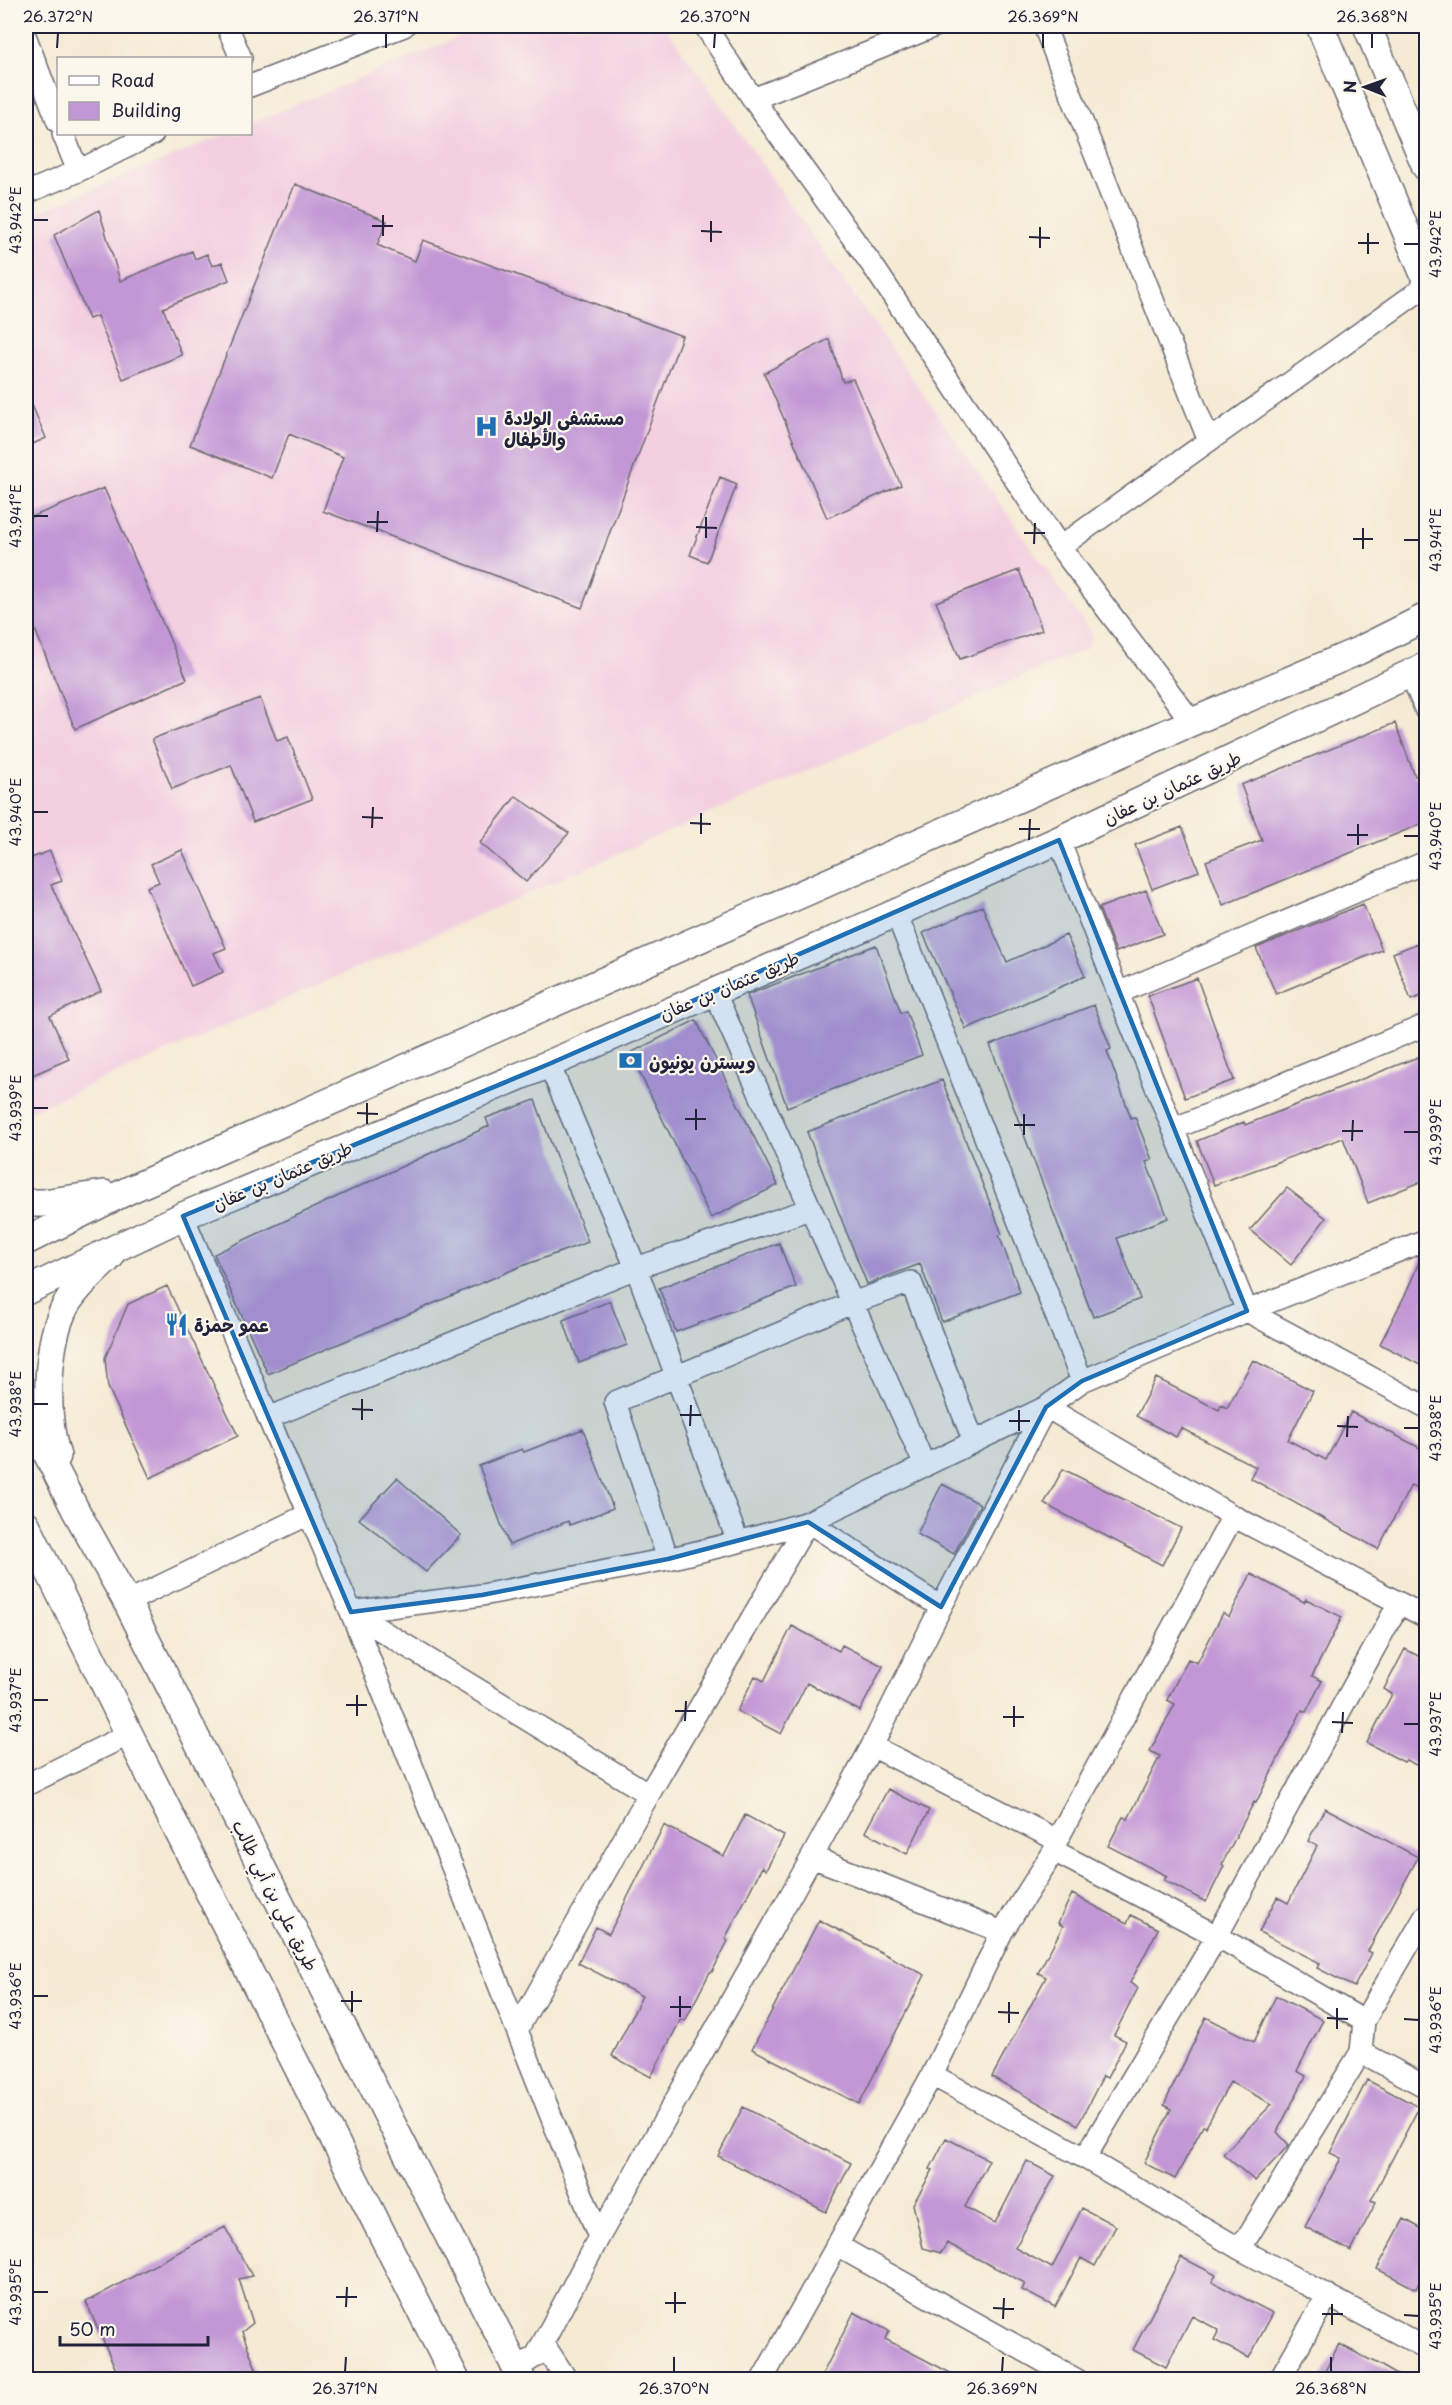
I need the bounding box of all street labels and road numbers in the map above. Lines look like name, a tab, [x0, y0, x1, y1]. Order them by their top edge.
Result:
street label: طريق عثمان بن عفان	[1098, 743, 1246, 831]
street label: طريق عثمان بن عفان	[655, 943, 803, 1027]
street label: طريق عثمان بن عفان	[208, 1133, 356, 1217]
street label: طريق علي بن أبي طالب	[223, 1815, 326, 1977]

